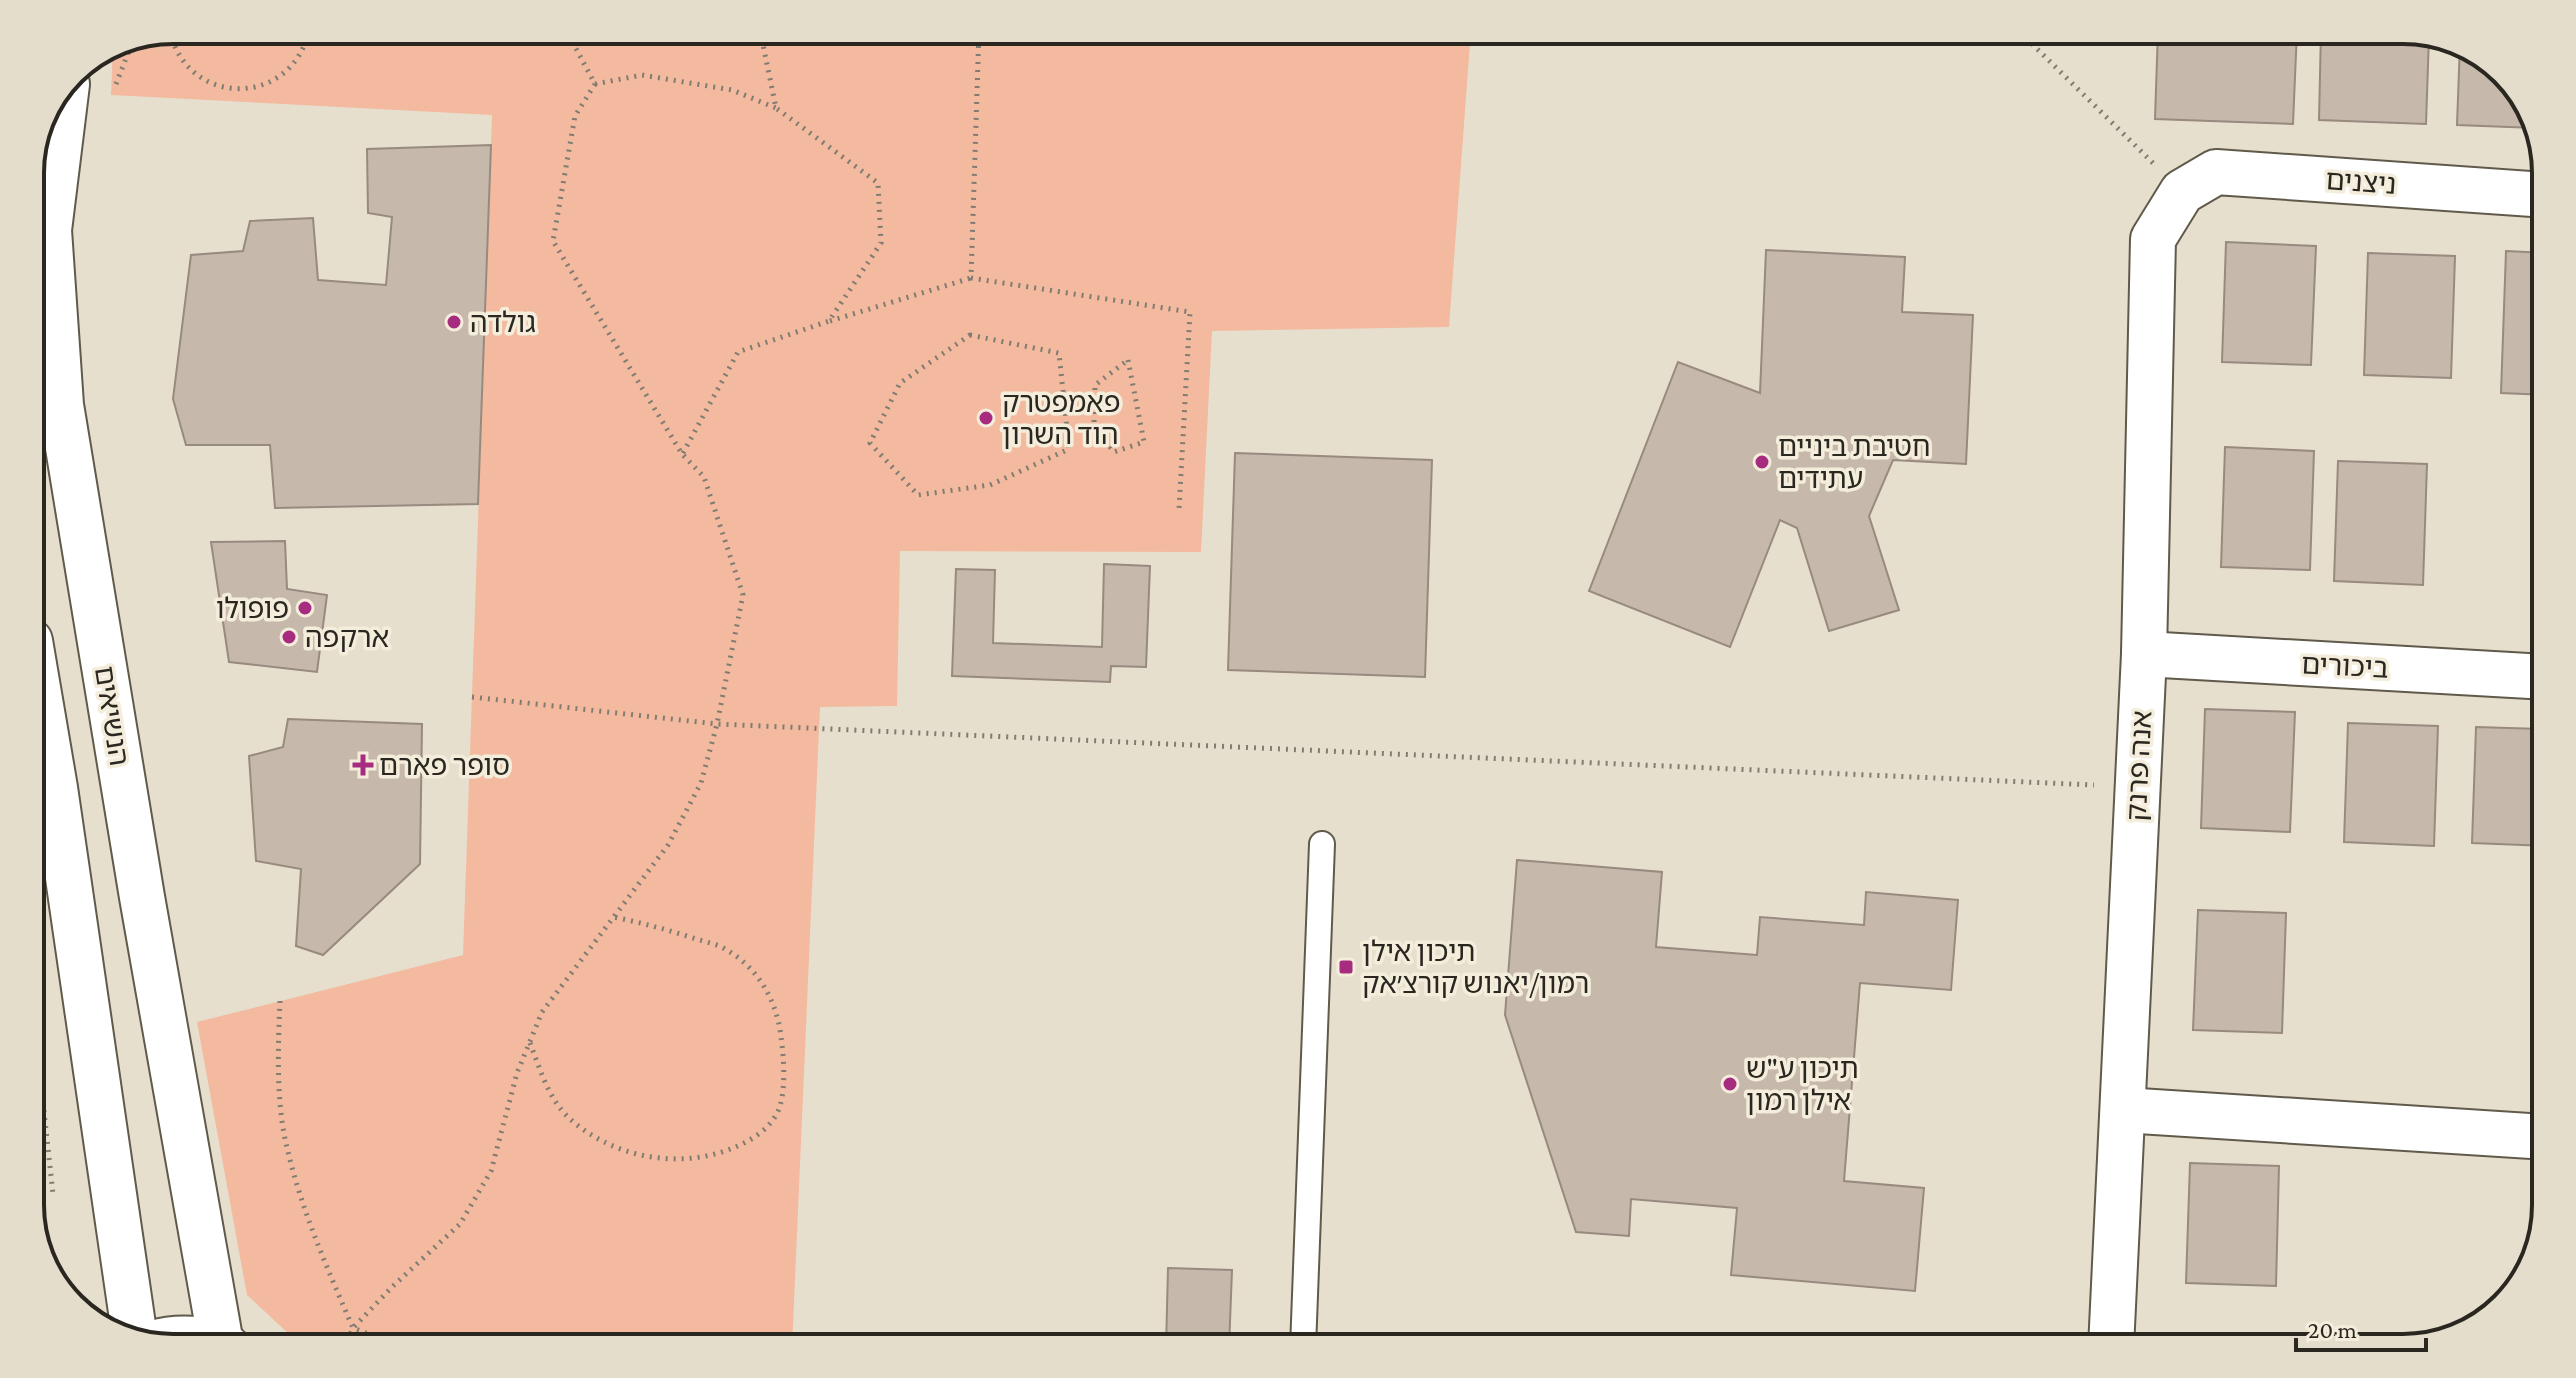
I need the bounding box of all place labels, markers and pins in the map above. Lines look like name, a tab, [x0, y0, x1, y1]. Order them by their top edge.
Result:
place label: גולדה	[470, 307, 536, 338]
marker: גולדה	[445, 313, 463, 331]
place label: פאמפטרק הוד השרון	[1002, 387, 1121, 450]
marker: פאמפטרק הוד השרון	[977, 409, 995, 427]
place label: חטיבת ביניים עתידים	[1778, 431, 1931, 494]
marker: חטיבת ביניים עתידים	[1753, 453, 1771, 471]
place label: פופולו	[216, 593, 289, 624]
marker: פופולו	[296, 599, 314, 617]
place label: ארקפה	[305, 622, 389, 653]
marker: ארקפה	[280, 628, 298, 646]
place label: סופר פארם	[379, 750, 510, 781]
marker: סופר פארם	[354, 756, 372, 774]
place label: תיכון אילן רמון/יאנוש קורצ׳אק	[1362, 936, 1589, 999]
marker: תיכון אילן רמון/יאנוש קורצ׳אק	[1337, 958, 1355, 976]
place label: תיכון ע"ש אילן רמון	[1746, 1053, 1859, 1116]
marker: תיכון ע"ש אילן רמון	[1721, 1075, 1739, 1093]

